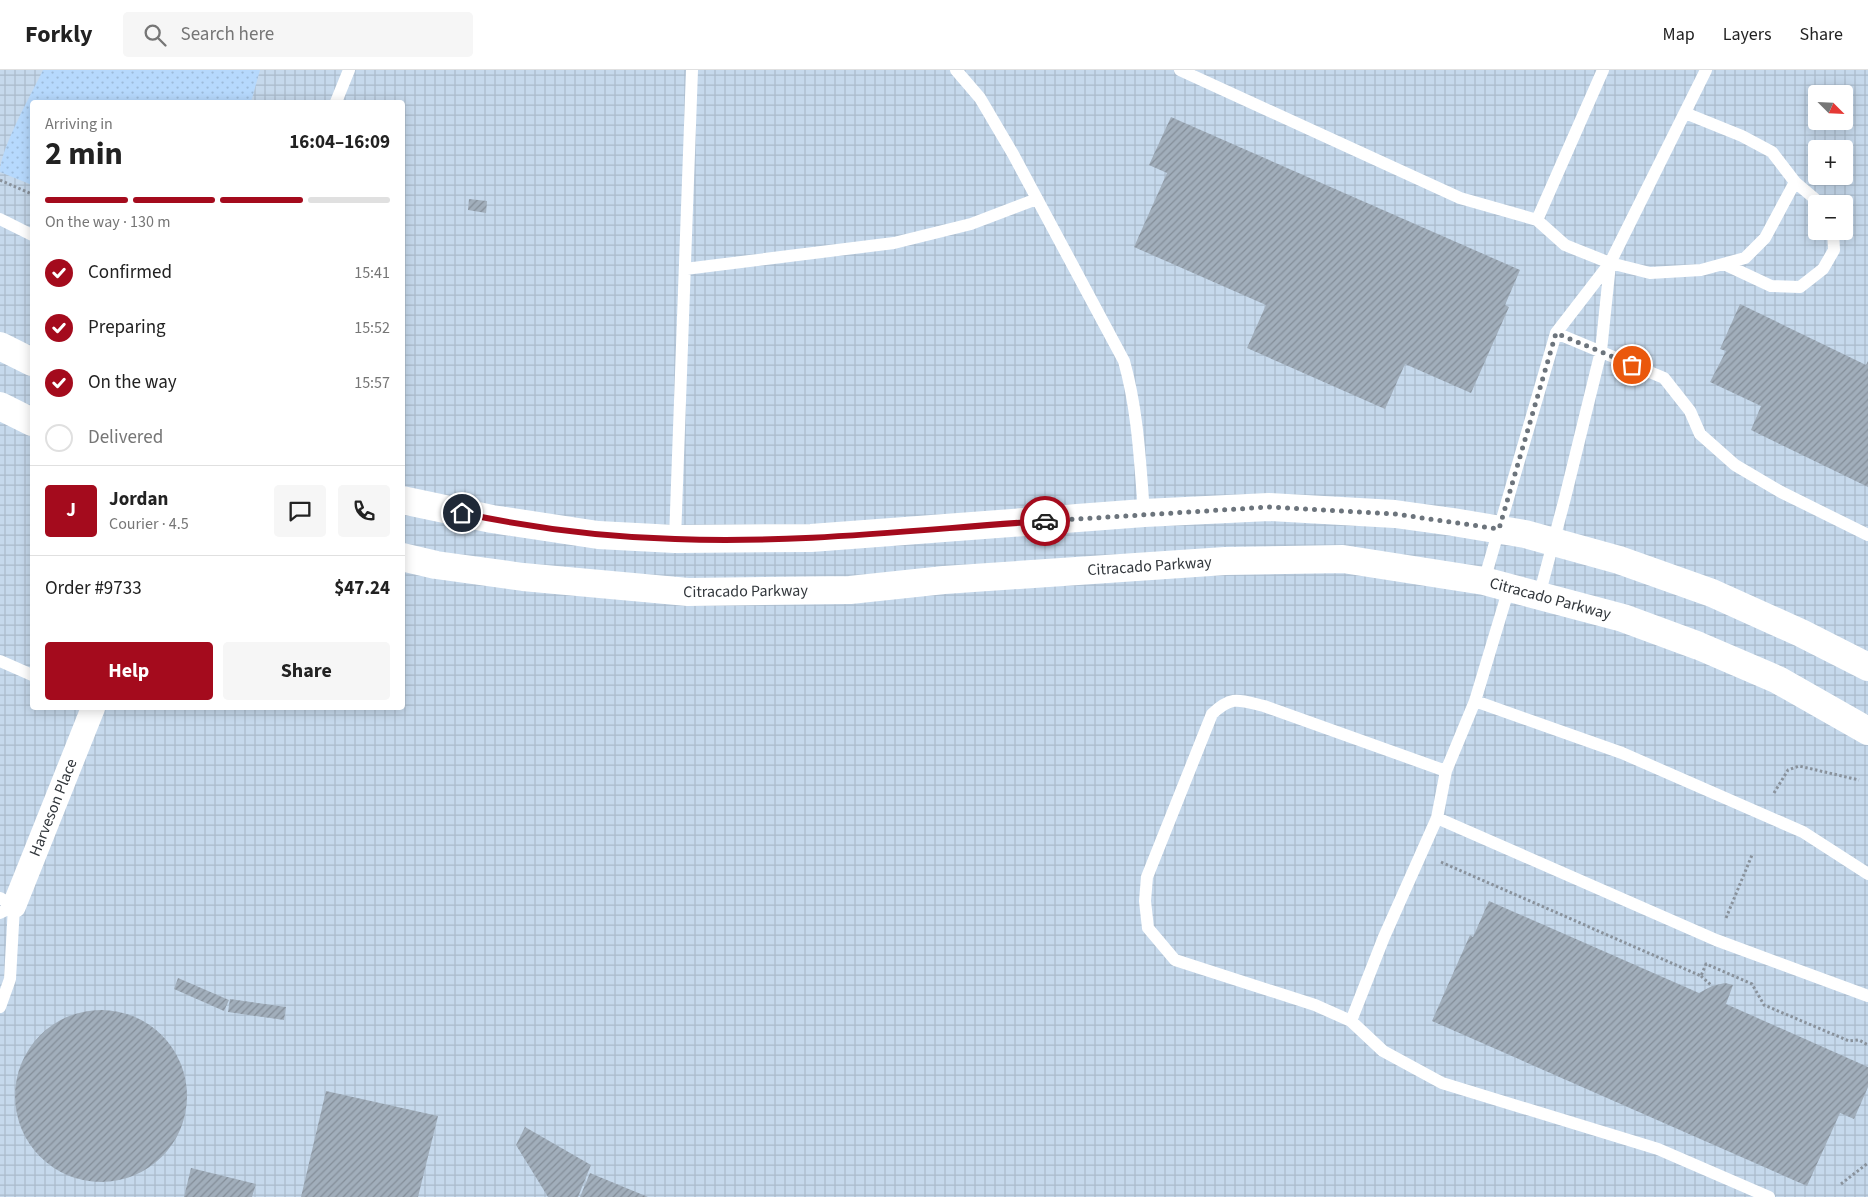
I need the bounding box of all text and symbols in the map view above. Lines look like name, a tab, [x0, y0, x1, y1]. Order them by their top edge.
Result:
search box	[123, 12, 473, 57]
text: Forkly	[25, 17, 93, 52]
icon: search	[141, 21, 169, 49]
text: Search here	[181, 21, 274, 48]
text: Map	[1663, 22, 1695, 47]
text: Layers	[1723, 22, 1772, 47]
text: Share	[1800, 22, 1843, 47]
north arrow	[1808, 85, 1852, 130]
map controls	[1808, 85, 1853, 240]
text: Arriving in	[45, 113, 113, 135]
text: 16:04–16:09	[289, 129, 390, 156]
text: 2 min	[45, 131, 123, 177]
button: +	[1808, 140, 1853, 185]
button: −	[1808, 195, 1853, 240]
text: On the way · 130 m	[45, 211, 170, 233]
icon: check	[45, 259, 73, 287]
text: Confirmed	[88, 259, 172, 286]
text: 15:41	[354, 262, 390, 284]
icon: check	[45, 314, 73, 342]
text: Preparing	[88, 314, 166, 341]
text: 15:52	[354, 317, 390, 339]
pin	[1611, 344, 1653, 386]
icon: bag	[1618, 351, 1646, 379]
icon: check	[45, 369, 73, 397]
text: On the way	[88, 369, 177, 396]
text: 15:57	[354, 372, 390, 394]
text: Delivered	[88, 424, 163, 451]
button: chat	[274, 485, 326, 537]
button: phone	[338, 485, 390, 537]
text: Jordan	[109, 486, 168, 513]
pin	[441, 492, 483, 534]
courier	[1020, 496, 1070, 546]
text: J	[66, 497, 76, 524]
icon: home	[448, 499, 476, 527]
icon: car	[1031, 507, 1059, 535]
text: Courier · 4.5	[109, 513, 189, 535]
street label: Citracado Parkway	[1087, 551, 1213, 581]
street label: Citracado Parkway	[1487, 572, 1614, 625]
text: Order #9733	[45, 575, 142, 602]
text: $47.24	[334, 575, 390, 602]
street label: Citracado Parkway	[682, 580, 809, 603]
button: Help	[45, 642, 213, 700]
button: Share	[223, 642, 390, 700]
street label: Harveson Place	[24, 755, 83, 860]

